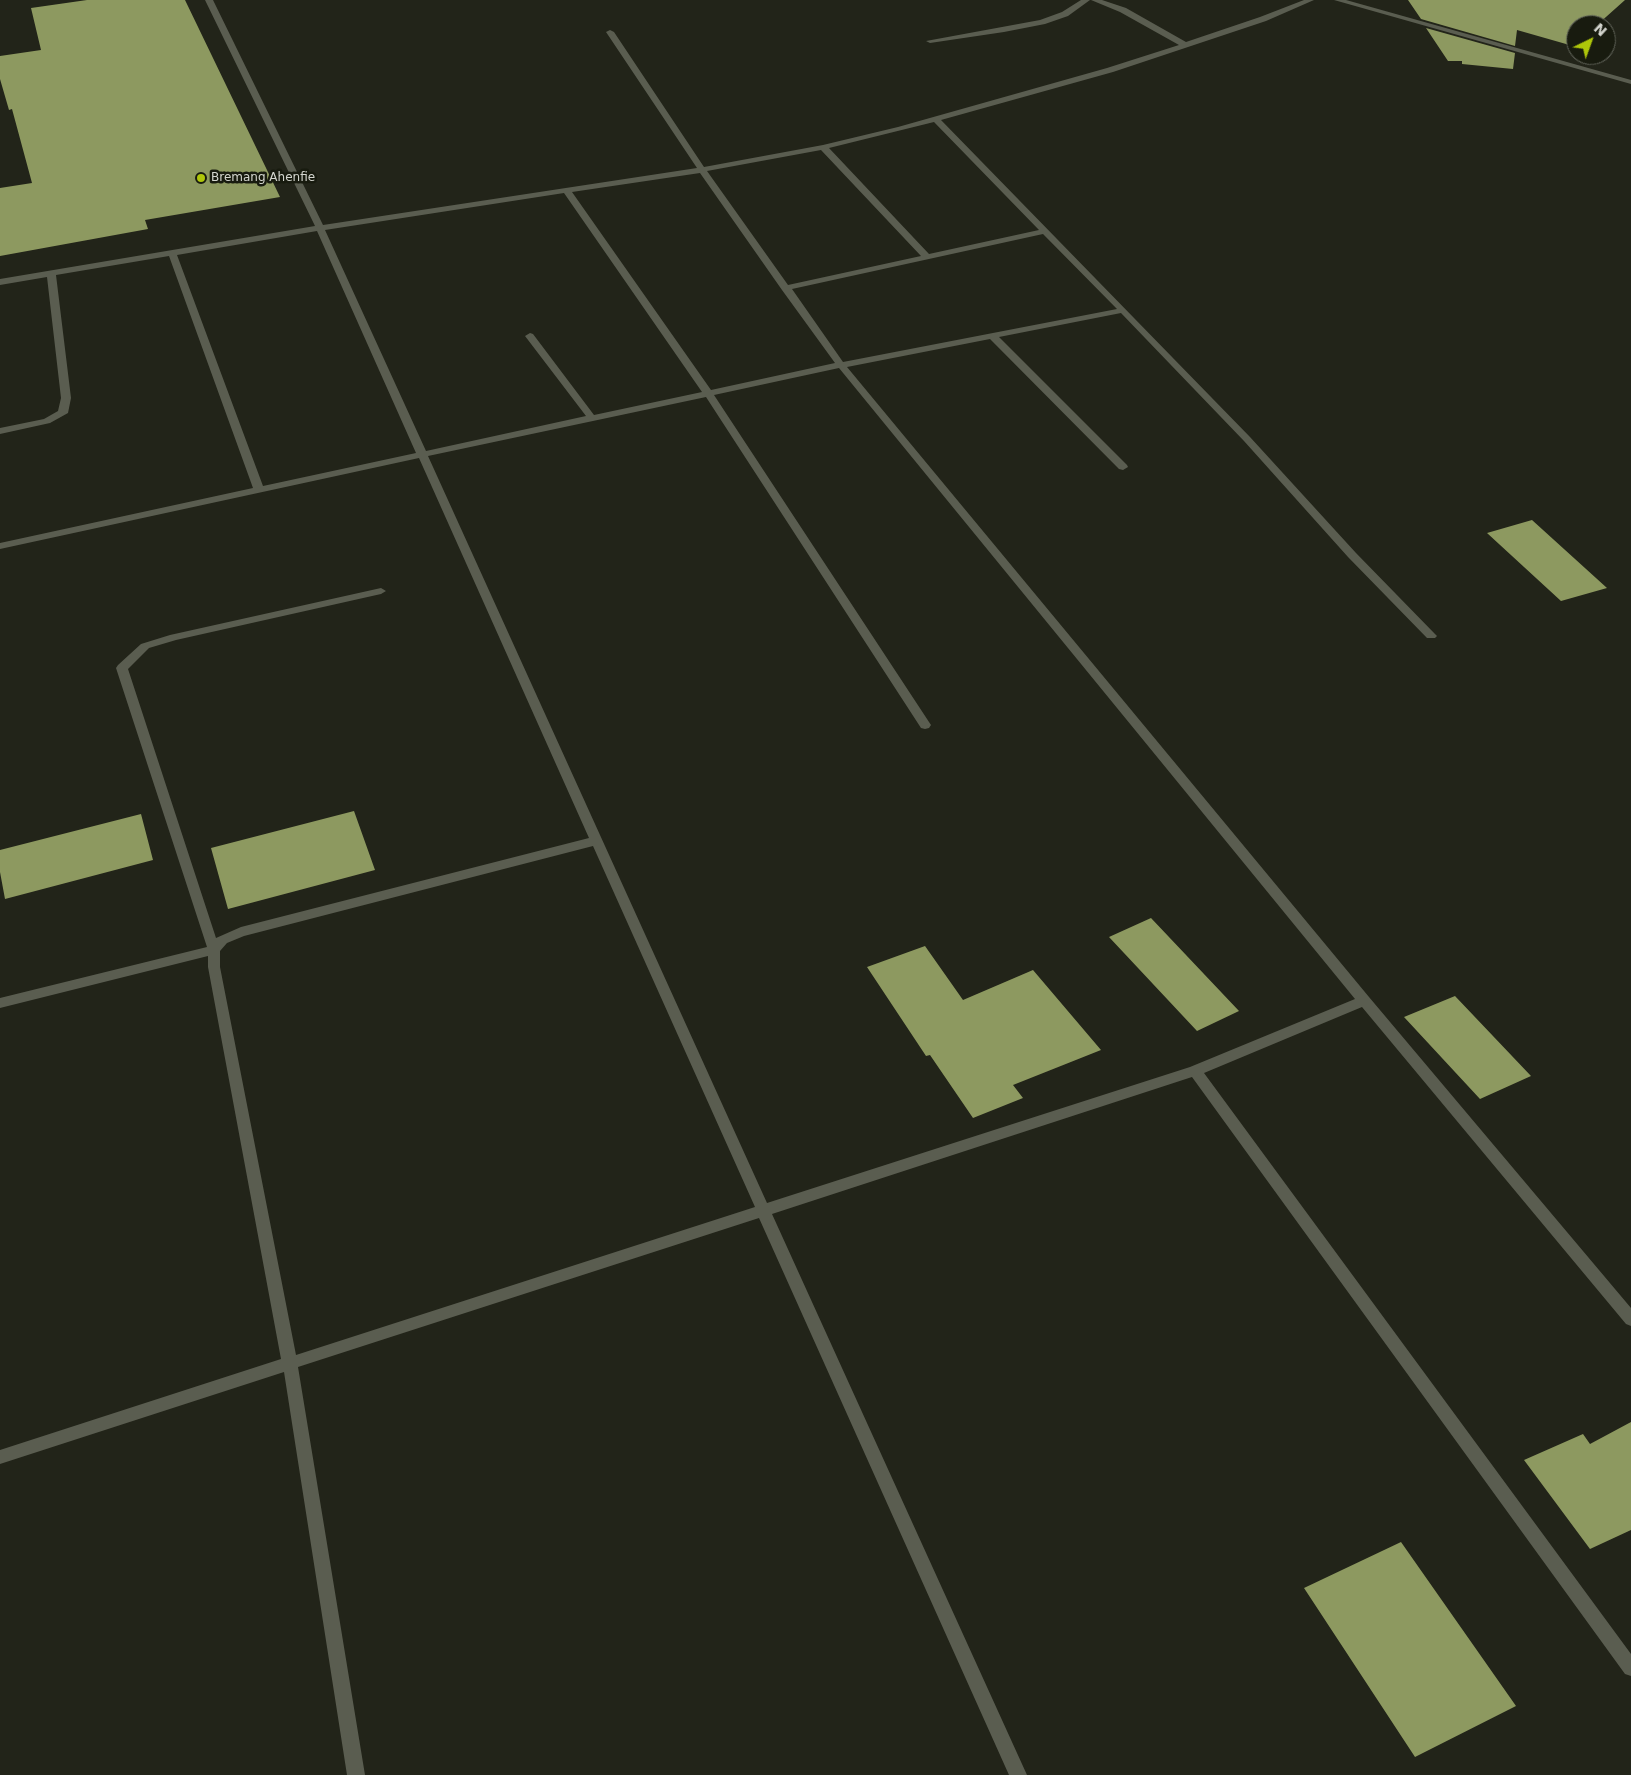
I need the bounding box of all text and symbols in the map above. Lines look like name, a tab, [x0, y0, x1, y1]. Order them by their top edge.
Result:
north arrow	[1566, 15, 1616, 65]
text: N	[1591, 20, 1610, 39]
place label: Bremang Ahenfie	[211, 171, 315, 185]
marker: Bremang Ahenfie	[195, 172, 207, 184]

